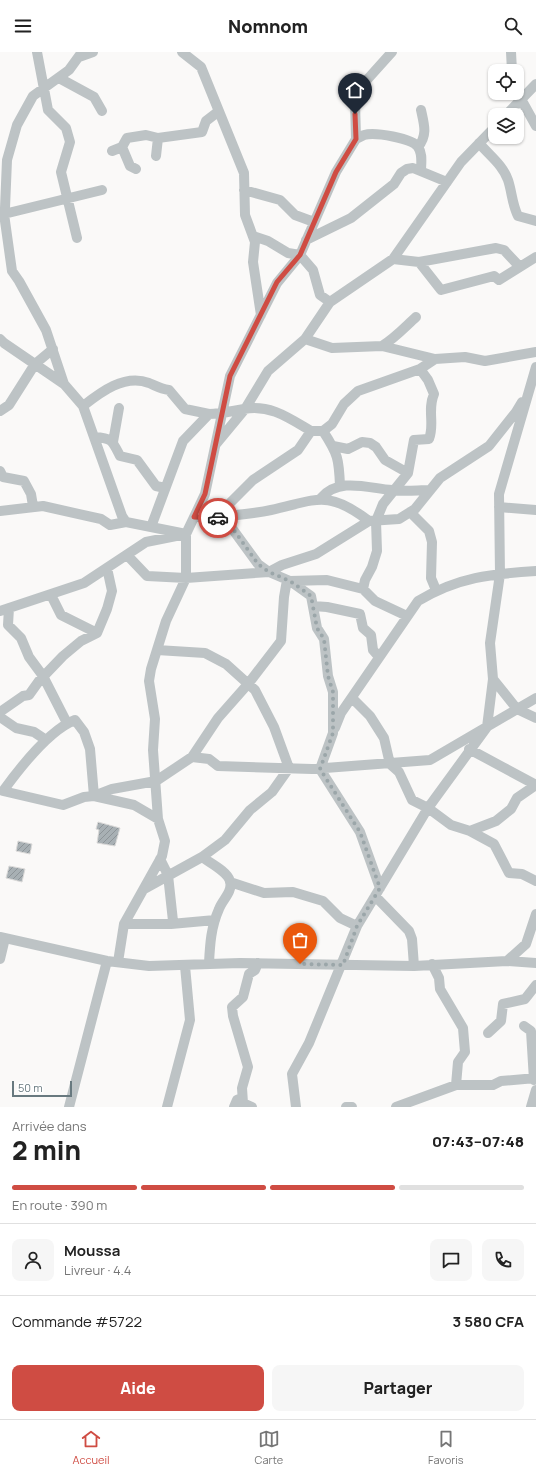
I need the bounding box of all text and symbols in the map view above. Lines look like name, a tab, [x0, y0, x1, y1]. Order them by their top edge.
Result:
text: Nomnom	[228, 14, 308, 38]
icon: menu	[12, 15, 34, 37]
icon: search	[502, 15, 524, 37]
map controls	[488, 64, 524, 144]
button: locate	[488, 64, 524, 100]
pin	[338, 73, 372, 114]
icon: home	[344, 79, 366, 101]
button: layers	[488, 108, 524, 144]
courier	[198, 498, 238, 538]
icon: car	[207, 507, 229, 529]
pin	[283, 923, 317, 964]
icon: bag	[289, 929, 311, 951]
scale bar	[12, 1079, 72, 1098]
text: 50 m	[18, 1080, 43, 1095]
text: Arrivée dans	[12, 1117, 87, 1135]
text: 07:43–07:48	[432, 1131, 524, 1152]
text: 2 min	[12, 1132, 81, 1168]
text: En route · 390 m	[12, 1196, 107, 1214]
button: person	[12, 1239, 54, 1281]
button: chat	[430, 1239, 472, 1281]
button: phone	[482, 1239, 524, 1281]
text: Moussa	[64, 1240, 120, 1261]
text: Livreur · 4.4	[64, 1261, 131, 1279]
text: Commande #5722	[12, 1311, 142, 1332]
text: 3 580 CFA	[453, 1311, 524, 1332]
button: Aide	[12, 1365, 264, 1411]
button: Partager	[272, 1365, 524, 1411]
tab: Accueil	[72, 1428, 110, 1467]
tab: Carte	[255, 1428, 283, 1467]
tab: Favoris	[428, 1428, 463, 1467]

